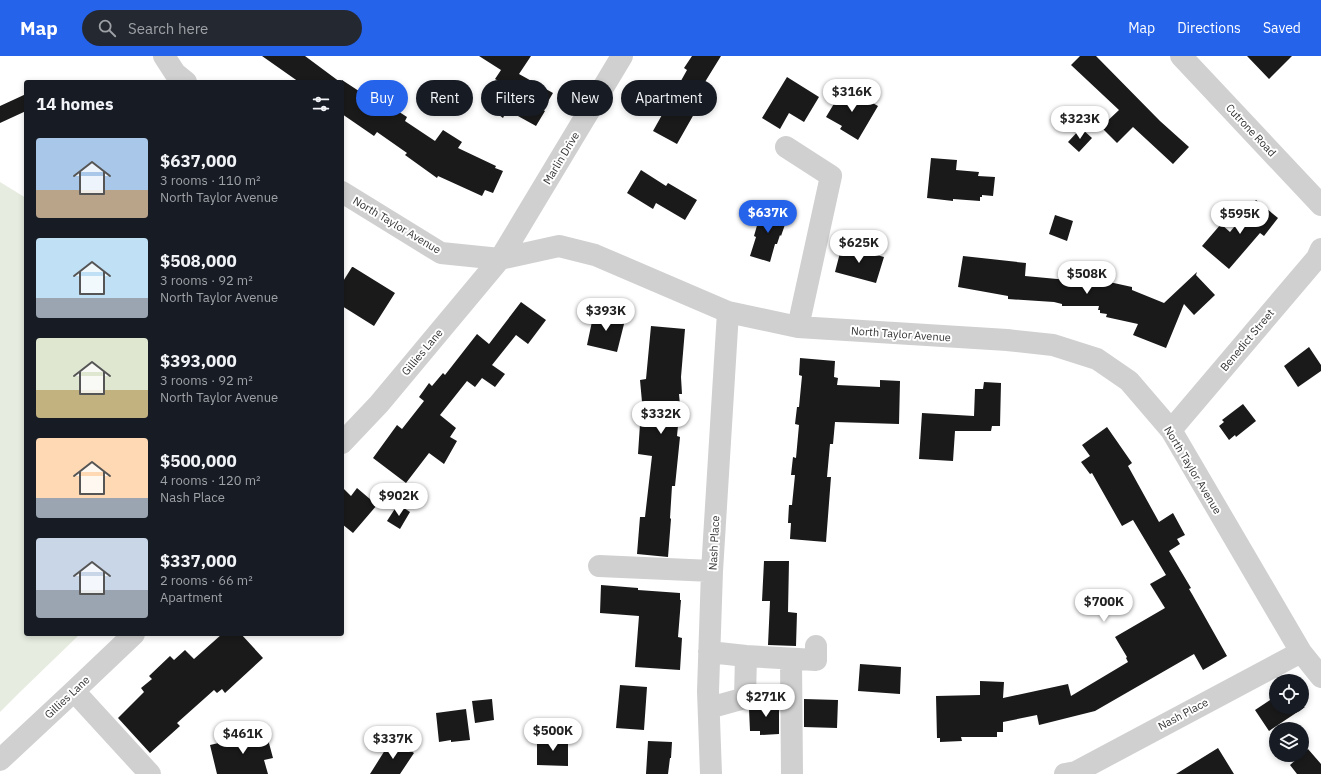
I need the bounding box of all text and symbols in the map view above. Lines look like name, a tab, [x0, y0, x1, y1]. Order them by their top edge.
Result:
search box	[82, 10, 362, 46]
text: Map	[20, 16, 58, 40]
icon: search	[96, 17, 118, 39]
text: Search here	[128, 19, 208, 38]
text: Map	[1128, 19, 1155, 37]
text: Directions	[1177, 19, 1241, 37]
text: Saved	[1263, 19, 1301, 37]
pin: $316K	[824, 79, 880, 113]
chip: Buy	[356, 80, 408, 116]
chip: Rent	[416, 80, 473, 116]
chip: Filters	[481, 80, 549, 116]
chip: New	[557, 80, 613, 116]
chip: Apartment	[621, 80, 717, 116]
text: $316K	[832, 83, 872, 100]
text: 14 homes	[36, 93, 113, 115]
icon: filters	[310, 93, 332, 115]
street label: Cutrone Road	[1223, 101, 1279, 159]
pin: $323K	[1052, 106, 1108, 140]
text: $323K	[1060, 110, 1100, 127]
street label: Marlin Drive	[540, 129, 582, 187]
text: $637,000	[160, 150, 237, 172]
icon: home	[68, 154, 116, 202]
text: 3 rooms · 110 m²	[160, 172, 261, 189]
text: North Taylor Avenue	[160, 189, 278, 206]
street label: North Taylor Avenue	[351, 193, 443, 257]
pin: $637K	[740, 200, 796, 234]
pin: $595K	[1212, 201, 1268, 235]
text: $637K	[748, 204, 788, 221]
text: $595K	[1220, 205, 1260, 222]
pin: $625K	[831, 230, 887, 264]
text: $625K	[839, 234, 879, 251]
text: $508,000	[160, 250, 237, 272]
icon: home	[68, 254, 116, 302]
pin: $508K	[1059, 261, 1115, 295]
text: $508K	[1067, 265, 1107, 282]
text: 3 rooms · 92 m²	[160, 272, 253, 289]
text: North Taylor Avenue	[160, 289, 278, 306]
pin: $393K	[578, 298, 634, 332]
text: $393K	[586, 302, 626, 319]
street label: Benedict Street	[1217, 306, 1277, 374]
street label: North Taylor Avenue	[851, 324, 951, 344]
street label: Gillies Lane	[398, 326, 446, 378]
text: $393,000	[160, 350, 237, 372]
icon: home	[68, 354, 116, 402]
text: 3 rooms · 92 m²	[160, 372, 253, 389]
text: North Taylor Avenue	[160, 389, 278, 406]
pin: $332K	[633, 401, 689, 435]
text: $332K	[641, 405, 681, 422]
street label: North Taylor Avenue	[1161, 424, 1225, 516]
text: $500,000	[160, 450, 237, 472]
icon: home	[68, 454, 116, 502]
text: 4 rooms · 120 m²	[160, 472, 261, 489]
pin: $902K	[371, 483, 427, 517]
text: $902K	[379, 487, 419, 504]
text: Nash Place	[160, 489, 225, 506]
street label: Nash Place	[706, 515, 722, 571]
text: $337,000	[160, 550, 237, 572]
icon: home	[68, 554, 116, 602]
text: 2 rooms · 66 m²	[160, 572, 253, 589]
text: Apartment	[160, 589, 223, 606]
pin: $700K	[1076, 589, 1132, 623]
text: $700K	[1084, 593, 1124, 610]
street label: Gillies Lane	[41, 673, 93, 721]
map controls	[1269, 674, 1309, 762]
button: locate	[1269, 674, 1309, 714]
pin: $271K	[738, 684, 794, 718]
text: $271K	[746, 688, 786, 705]
street label: Nash Place	[1155, 695, 1211, 733]
pin: $500K	[525, 718, 581, 752]
pin: $461K	[215, 721, 271, 755]
text: $500K	[533, 722, 573, 739]
button: layers	[1269, 722, 1309, 762]
text: $461K	[223, 725, 263, 742]
pin: $337K	[365, 726, 421, 760]
text: $337K	[373, 730, 413, 747]

